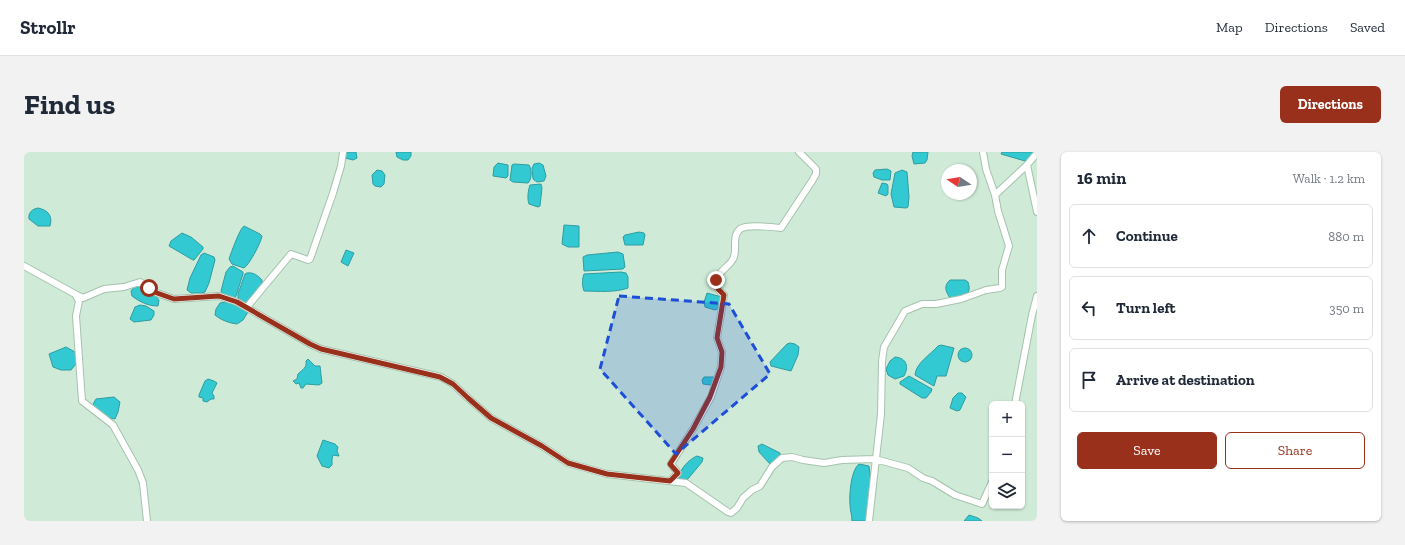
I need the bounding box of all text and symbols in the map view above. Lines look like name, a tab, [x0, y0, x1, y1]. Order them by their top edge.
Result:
text: Strollr	[20, 16, 76, 39]
text: Map	[1216, 19, 1243, 36]
text: Directions	[1265, 19, 1328, 36]
text: Saved	[1350, 19, 1385, 36]
button: Directions	[1280, 86, 1381, 123]
text: Find us	[24, 88, 115, 121]
north arrow	[941, 164, 977, 200]
text: 16 min	[1077, 168, 1126, 188]
text: Walk · 1.2 km	[1293, 171, 1365, 186]
icon: ahead	[1078, 225, 1100, 247]
text: Continue	[1116, 227, 1178, 245]
text: 880 m	[1328, 229, 1364, 244]
route end	[707, 271, 725, 289]
route start	[140, 279, 158, 297]
icon: left	[1078, 297, 1100, 319]
text: Turn left	[1116, 299, 1176, 317]
text: 350 m	[1329, 301, 1364, 316]
icon: arrive	[1078, 369, 1100, 391]
text: Arrive at destination	[1116, 371, 1255, 389]
map controls	[989, 401, 1025, 509]
button: +	[989, 401, 1025, 437]
button: Save	[1077, 432, 1217, 469]
button: Share	[1225, 432, 1365, 469]
button: −	[989, 437, 1025, 473]
button: layers	[989, 473, 1025, 509]

